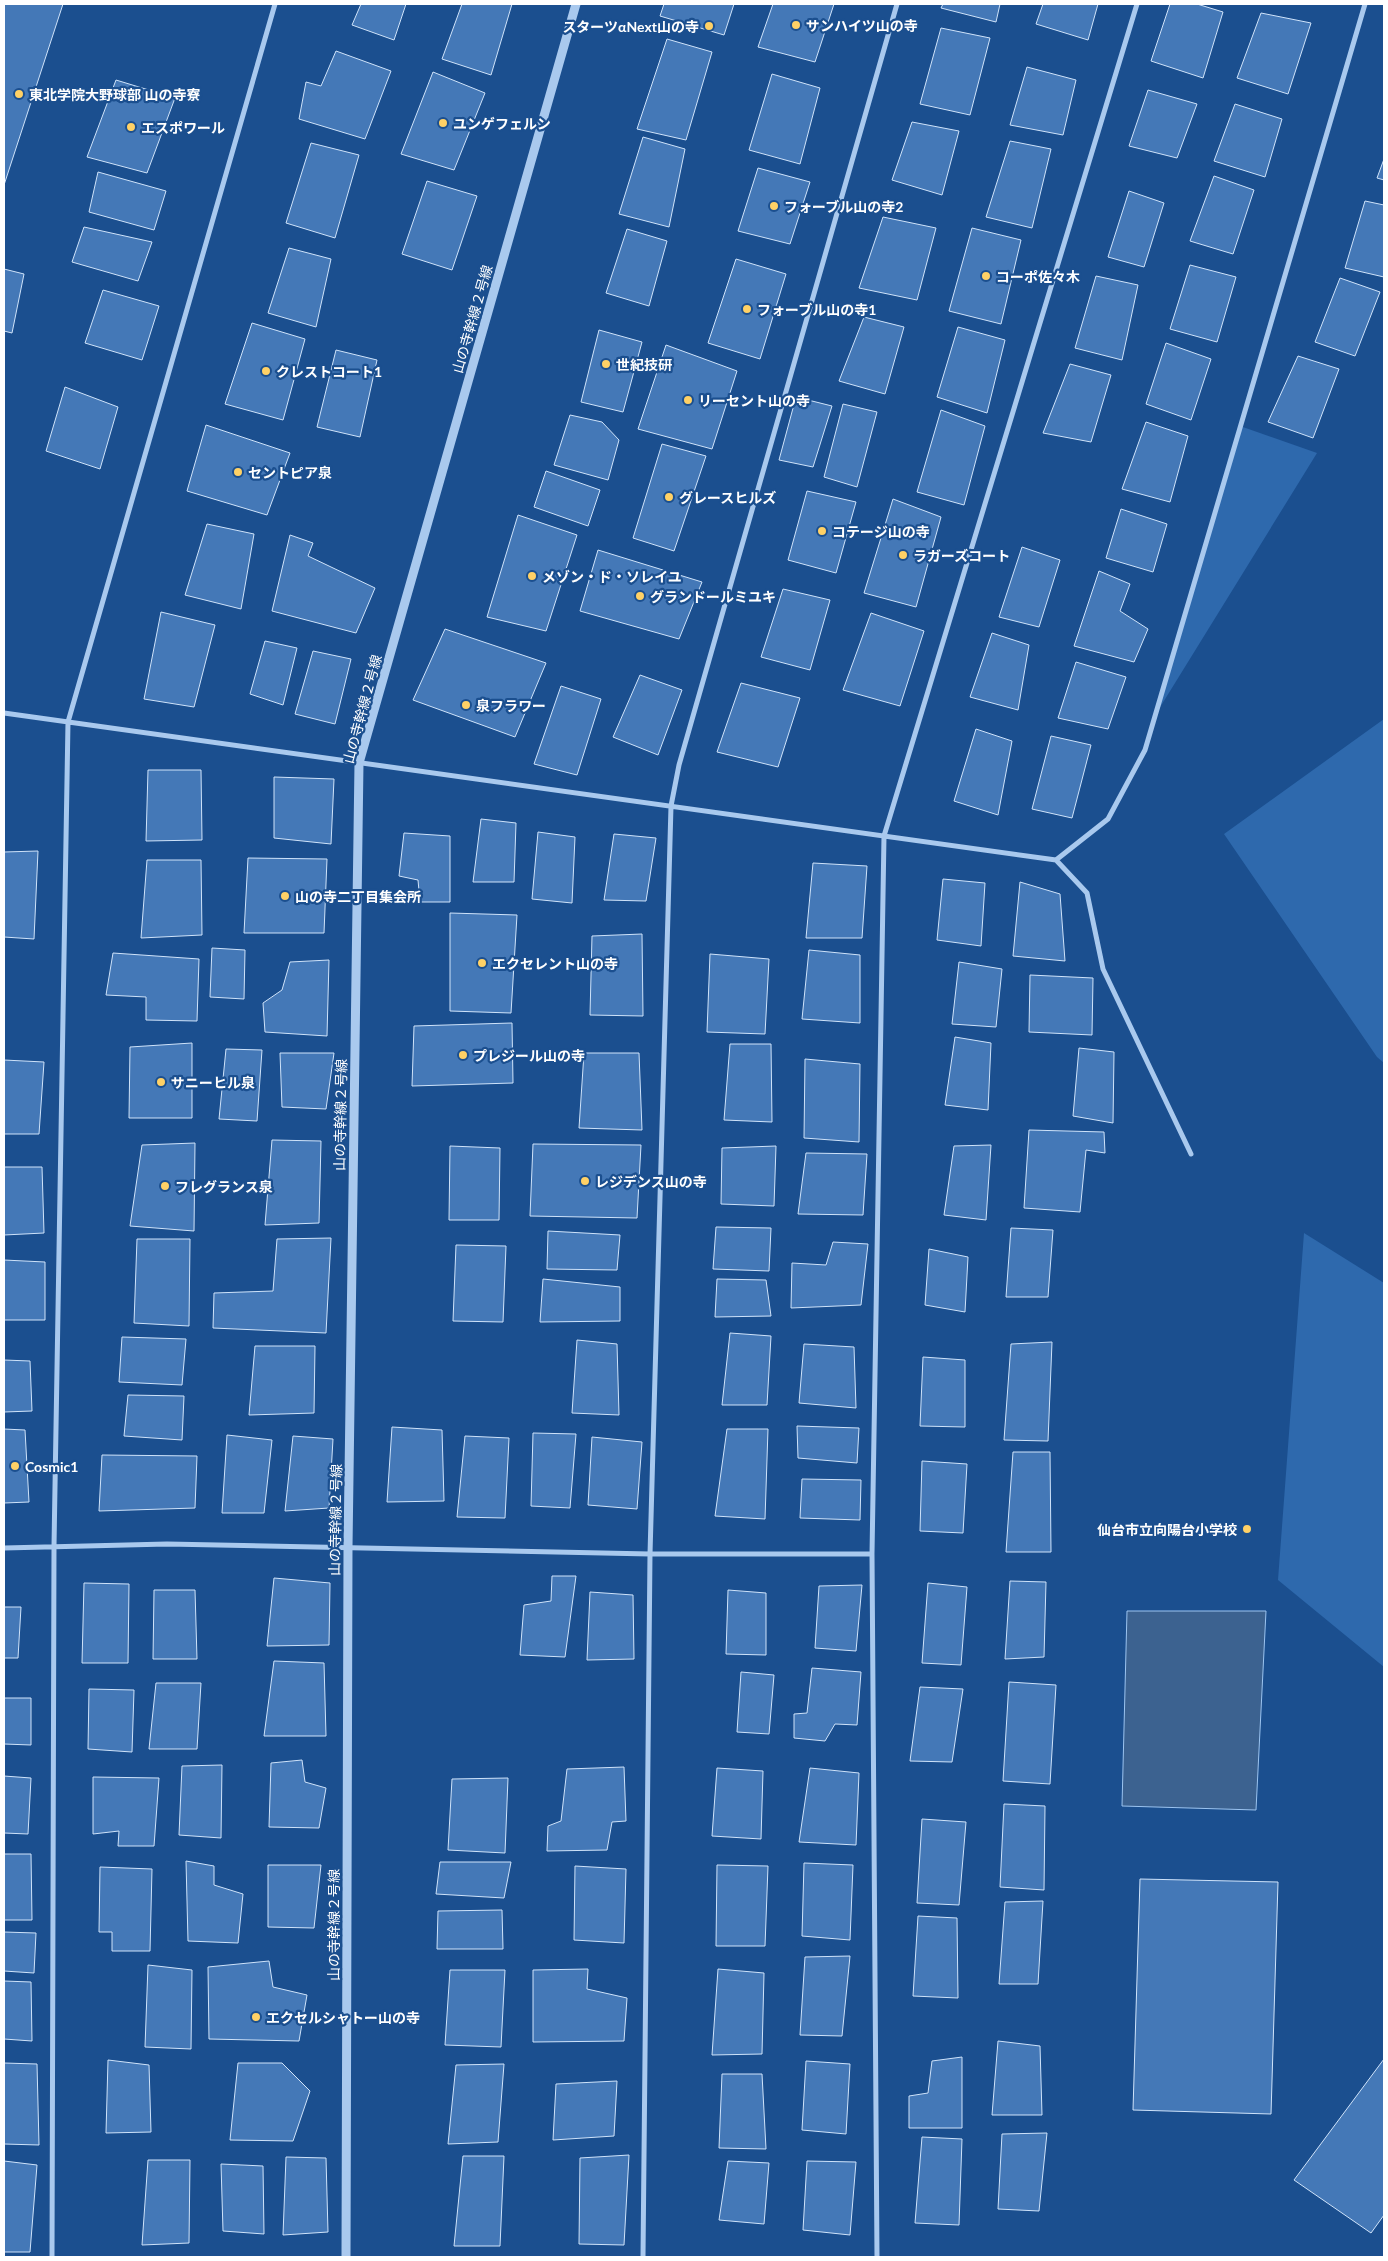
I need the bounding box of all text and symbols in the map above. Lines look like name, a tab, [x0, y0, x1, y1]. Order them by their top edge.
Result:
place label: サンハイツ山の寺	[806, 17, 918, 34]
place label: スターツαNext山の寺	[562, 18, 699, 35]
marker: サンハイツ山の寺	[790, 19, 802, 31]
marker: スターツαNext山の寺	[703, 20, 715, 32]
place label: 東北学院大野球部 山の寺寮	[29, 86, 200, 103]
marker: 東北学院大野球部 山の寺寮	[13, 88, 25, 100]
place label: ユンゲフェルン	[453, 115, 551, 132]
marker: ユンゲフェルン	[437, 117, 449, 129]
place label: エスポワール	[141, 119, 225, 136]
marker: エスポワール	[125, 121, 137, 133]
place label: フォーブル山の寺2	[784, 198, 903, 215]
marker: フォーブル山の寺2	[768, 200, 780, 212]
street label: 山の寺幹線２号線	[448, 263, 496, 375]
place label: コーポ佐々木	[996, 268, 1080, 285]
marker: コーポ佐々木	[980, 270, 992, 282]
place label: フォーブル山の寺1	[757, 301, 876, 318]
marker: フォーブル山の寺1	[741, 303, 753, 315]
place label: 世紀技研	[616, 356, 672, 373]
marker: 世紀技研	[600, 358, 612, 370]
place label: クレストコート1	[276, 363, 382, 380]
marker: クレストコート1	[260, 365, 272, 377]
place label: リーセント山の寺	[698, 392, 810, 409]
marker: リーセント山の寺	[682, 394, 694, 406]
place label: セントピア泉	[248, 464, 332, 481]
marker: セントピア泉	[232, 466, 244, 478]
place label: グレースヒルズ	[679, 489, 776, 506]
marker: グレースヒルズ	[663, 491, 675, 503]
place label: コテージ山の寺	[832, 523, 930, 540]
marker: コテージ山の寺	[816, 525, 828, 537]
place label: ラガーズコート	[913, 547, 1010, 564]
marker: ラガーズコート	[897, 549, 909, 561]
place label: メゾン・ド・ソレイユ	[542, 568, 682, 585]
marker: メゾン・ド・ソレイユ	[526, 570, 538, 582]
place label: グランドールミユキ	[650, 588, 776, 605]
marker: グランドールミユキ	[634, 590, 646, 602]
street label: 山の寺幹線２号線	[339, 653, 385, 765]
place label: 泉フラワー	[476, 697, 546, 714]
marker: 泉フラワー	[460, 699, 472, 711]
place label: 山の寺二丁目集会所	[295, 888, 421, 905]
marker: 山の寺二丁目集会所	[279, 890, 291, 902]
place label: エクセレント山の寺	[492, 955, 618, 972]
marker: エクセレント山の寺	[476, 957, 488, 969]
place label: プレジール山の寺	[473, 1047, 585, 1064]
marker: プレジール山の寺	[457, 1049, 469, 1061]
street label: 山の寺幹線２号線	[331, 1059, 349, 1171]
place label: サニーヒル泉	[171, 1074, 255, 1091]
marker: サニーヒル泉	[155, 1076, 167, 1088]
place label: レジデンス山の寺	[595, 1173, 707, 1190]
marker: レジデンス山の寺	[579, 1175, 591, 1187]
place label: フレグランス泉	[175, 1178, 273, 1195]
marker: フレグランス泉	[159, 1180, 171, 1192]
place label: Cosmic1	[25, 1458, 78, 1475]
marker: Cosmic1	[9, 1460, 21, 1472]
street label: 山の寺幹線２号線	[326, 1464, 344, 1576]
place label: 仙台市立向陽台小学校	[1097, 1521, 1237, 1538]
marker: 仙台市立向陽台小学校	[1241, 1523, 1253, 1535]
street label: 山の寺幹線２号線	[325, 1869, 342, 1981]
place label: エクセルシャトー山の寺	[266, 2009, 420, 2026]
marker: エクセルシャトー山の寺	[250, 2011, 262, 2023]

